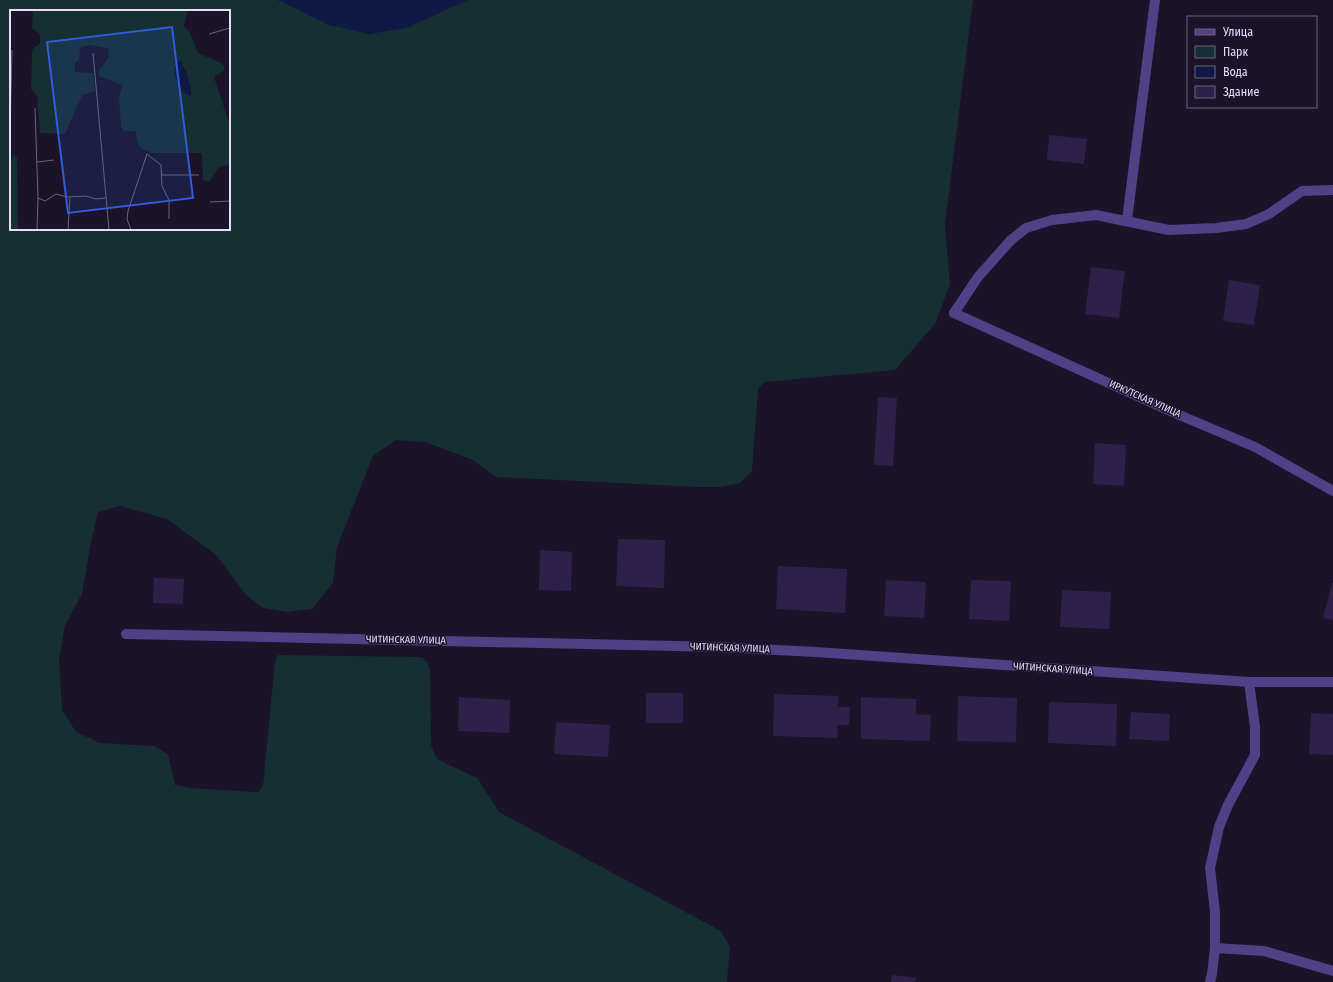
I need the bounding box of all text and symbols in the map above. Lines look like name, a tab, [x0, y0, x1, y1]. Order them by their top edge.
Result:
inset map	[10, 10, 230, 230]
legend	[1187, 16, 1317, 108]
text: Улица	[1222, 25, 1253, 39]
text: Парк	[1223, 45, 1249, 59]
text: Вода	[1223, 65, 1248, 79]
text: Здание	[1223, 85, 1259, 99]
street label: ИРКУТСКАЯ УЛИЦА	[1107, 378, 1183, 420]
street label: ЧИТИНСКАЯ УЛИЦА	[366, 633, 447, 647]
street label: ЧИТИНСКАЯ УЛИЦА	[690, 641, 771, 655]
street label: ЧИТИНСКАЯ УЛИЦА	[1013, 660, 1094, 678]

